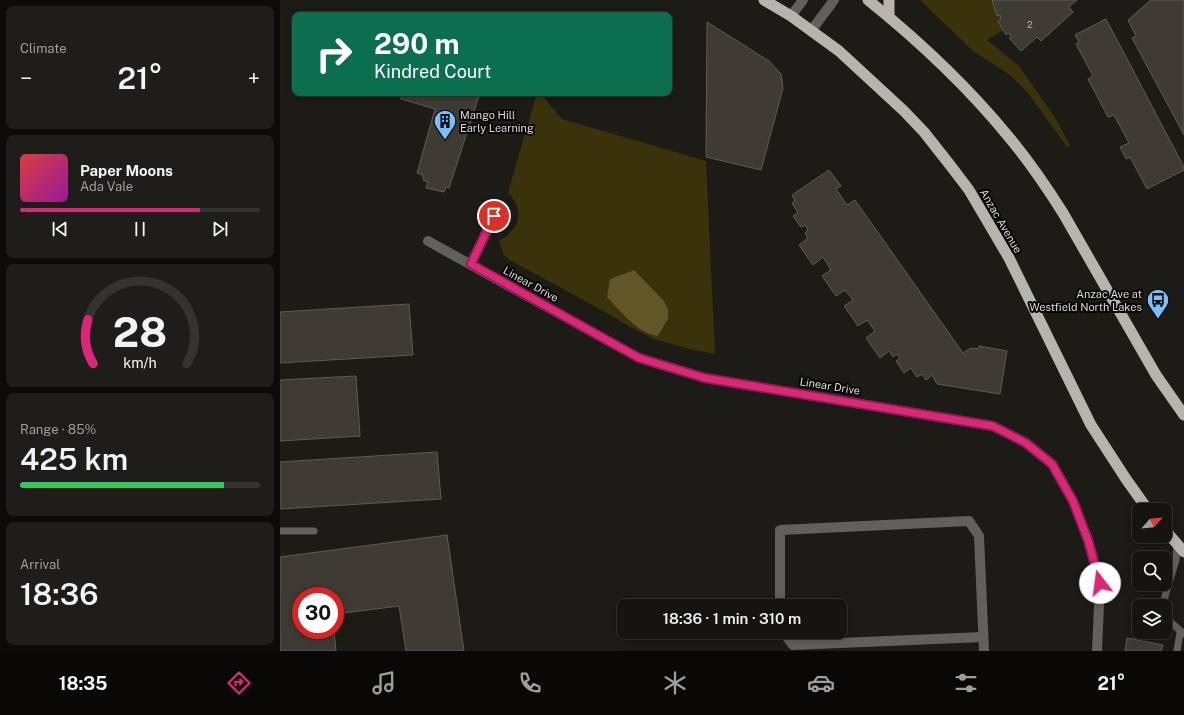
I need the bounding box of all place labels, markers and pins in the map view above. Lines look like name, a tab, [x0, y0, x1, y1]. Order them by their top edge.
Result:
building icon: Mango Hill Early Learning	[432, 108, 458, 141]
place label: Mango Hill Early Learning	[460, 109, 534, 134]
pin	[477, 199, 511, 233]
bus stop icon: Anzac Ave at Westfield North Lakes	[1145, 287, 1171, 320]
place label: Anzac Ave at Westfield North Lakes	[1029, 288, 1142, 313]

